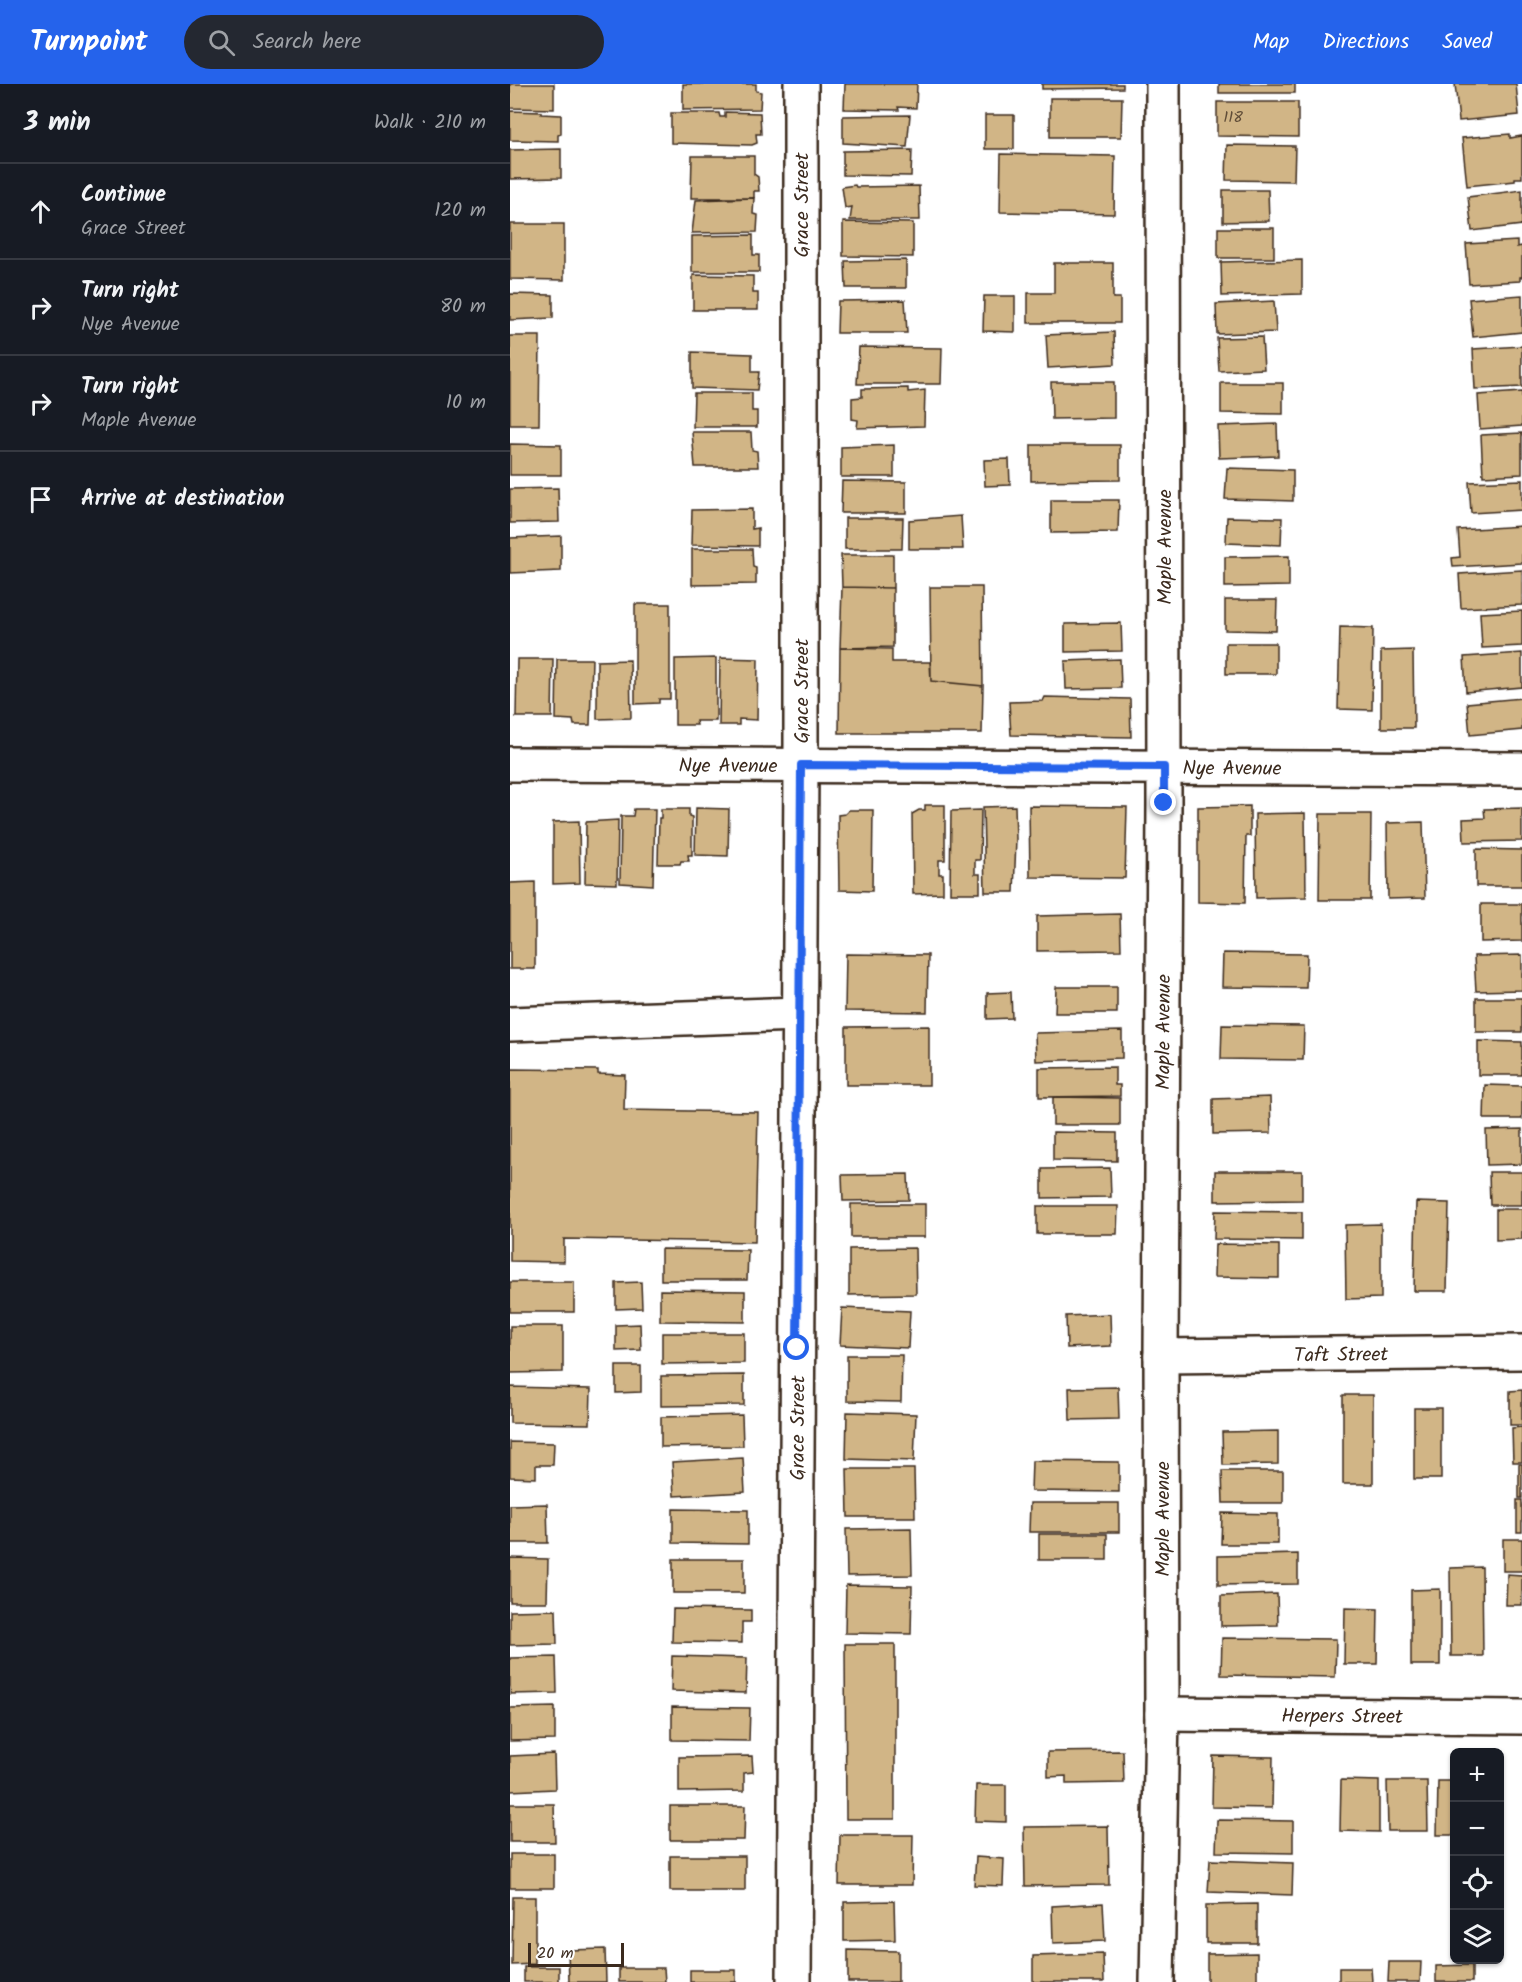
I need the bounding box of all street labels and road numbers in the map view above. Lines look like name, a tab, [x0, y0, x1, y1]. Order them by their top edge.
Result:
street label: Grace Street	[787, 152, 819, 257]
street label: Maple Avenue	[1150, 489, 1182, 605]
street label: Grace Street	[787, 638, 819, 743]
street label: Nye Avenue	[678, 751, 778, 783]
street label: Nye Avenue	[1182, 753, 1282, 786]
street label: Maple Avenue	[1148, 974, 1181, 1090]
street label: Taft Street	[1294, 1339, 1389, 1373]
street label: Grace Street	[783, 1375, 815, 1481]
street label: Maple Avenue	[1148, 1461, 1180, 1577]
street label: Herpers Street	[1281, 1701, 1403, 1734]

